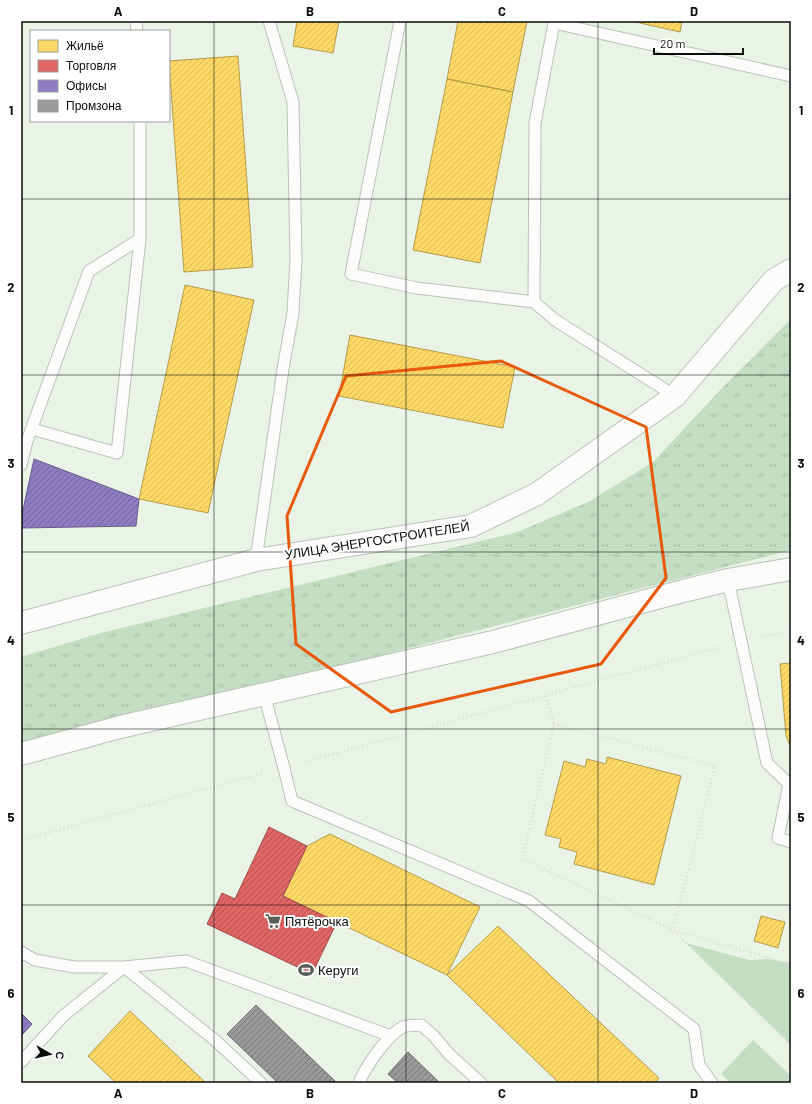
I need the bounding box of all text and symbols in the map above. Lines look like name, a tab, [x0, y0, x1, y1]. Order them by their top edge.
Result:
text: A	[114, 3, 123, 19]
text: B	[306, 3, 314, 19]
text: C	[498, 3, 506, 19]
text: D	[690, 3, 698, 19]
legend	[30, 30, 170, 122]
scale bar	[654, 30, 743, 56]
text: 20 m	[660, 36, 686, 50]
text: Жильё	[66, 38, 104, 52]
text: Торговля	[66, 58, 116, 73]
text: Офисы	[66, 78, 107, 93]
text: Промзона	[66, 98, 122, 113]
text: 1	[9, 102, 13, 118]
text: 1	[799, 102, 803, 118]
text: 2	[7, 279, 15, 295]
text: 2	[797, 279, 805, 295]
text: 3	[7, 455, 15, 471]
text: 3	[797, 455, 805, 471]
street label: УЛИЦА ЭНЕРГОСТРОИТЕЛЕЙ	[283, 517, 471, 563]
text: 4	[7, 632, 15, 648]
text: 4	[797, 632, 805, 648]
text: 5	[7, 809, 15, 825]
text: 5	[797, 809, 805, 825]
supermarket icon: Пятёрочка	[264, 912, 282, 930]
place label: Пятёрочка	[285, 913, 349, 929]
sports icon: Керуги	[297, 961, 315, 979]
place label: Керуги	[318, 962, 358, 978]
text: 6	[8, 985, 15, 1001]
text: 6	[798, 985, 805, 1001]
north arrow	[30, 1034, 70, 1074]
text: С	[53, 1051, 67, 1060]
text: A	[114, 1085, 123, 1101]
text: B	[306, 1085, 314, 1101]
text: C	[498, 1085, 506, 1101]
text: D	[690, 1085, 698, 1101]

